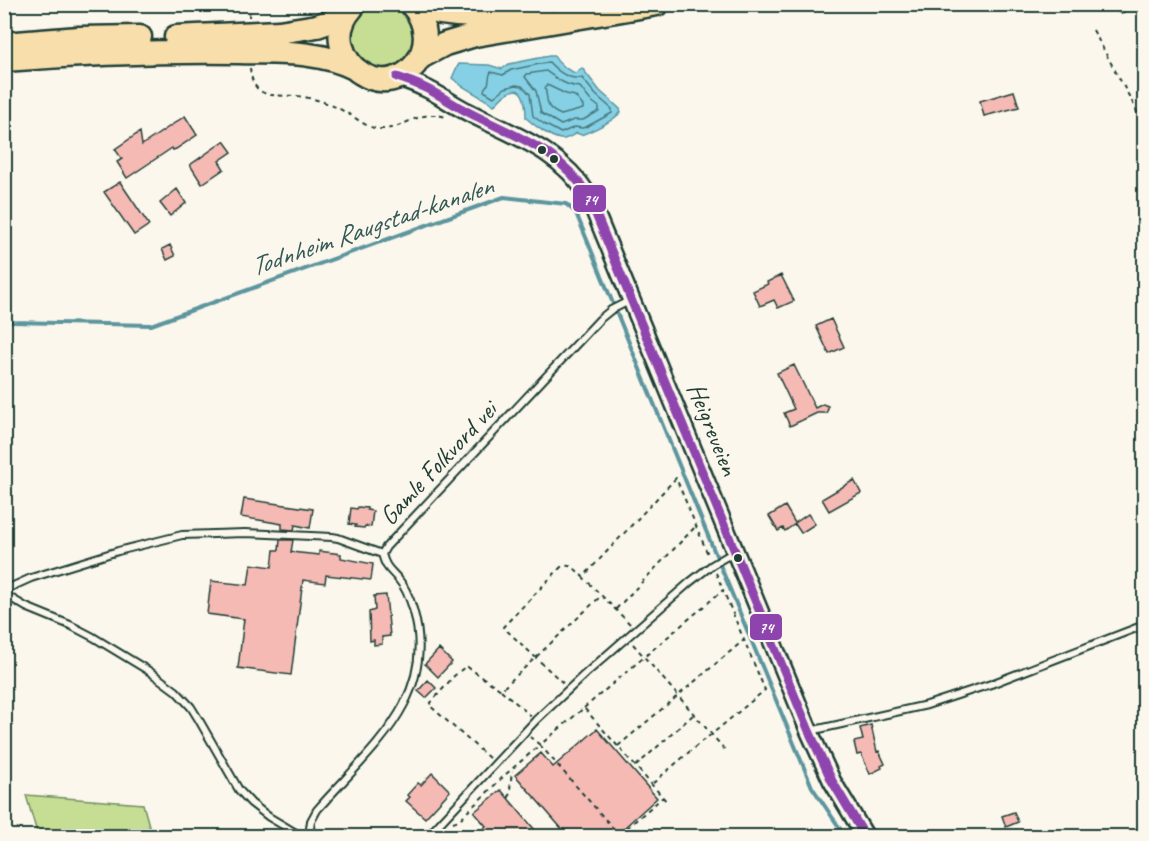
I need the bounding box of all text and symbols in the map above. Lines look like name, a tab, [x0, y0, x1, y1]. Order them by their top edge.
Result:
unlabelled marker	[536, 144, 548, 156]
unlabelled marker	[548, 153, 560, 165]
water label: Todnheim Raugstad-kanalen	[245, 168, 499, 283]
line badge: 74	[572, 184, 607, 213]
text: 74	[583, 190, 599, 210]
street label: Heigreveien	[680, 378, 747, 481]
street label: Gamle Folkvord vei	[372, 392, 506, 532]
unlabelled marker	[732, 552, 744, 564]
line badge: 74	[749, 613, 783, 641]
text: 74	[759, 618, 775, 638]

